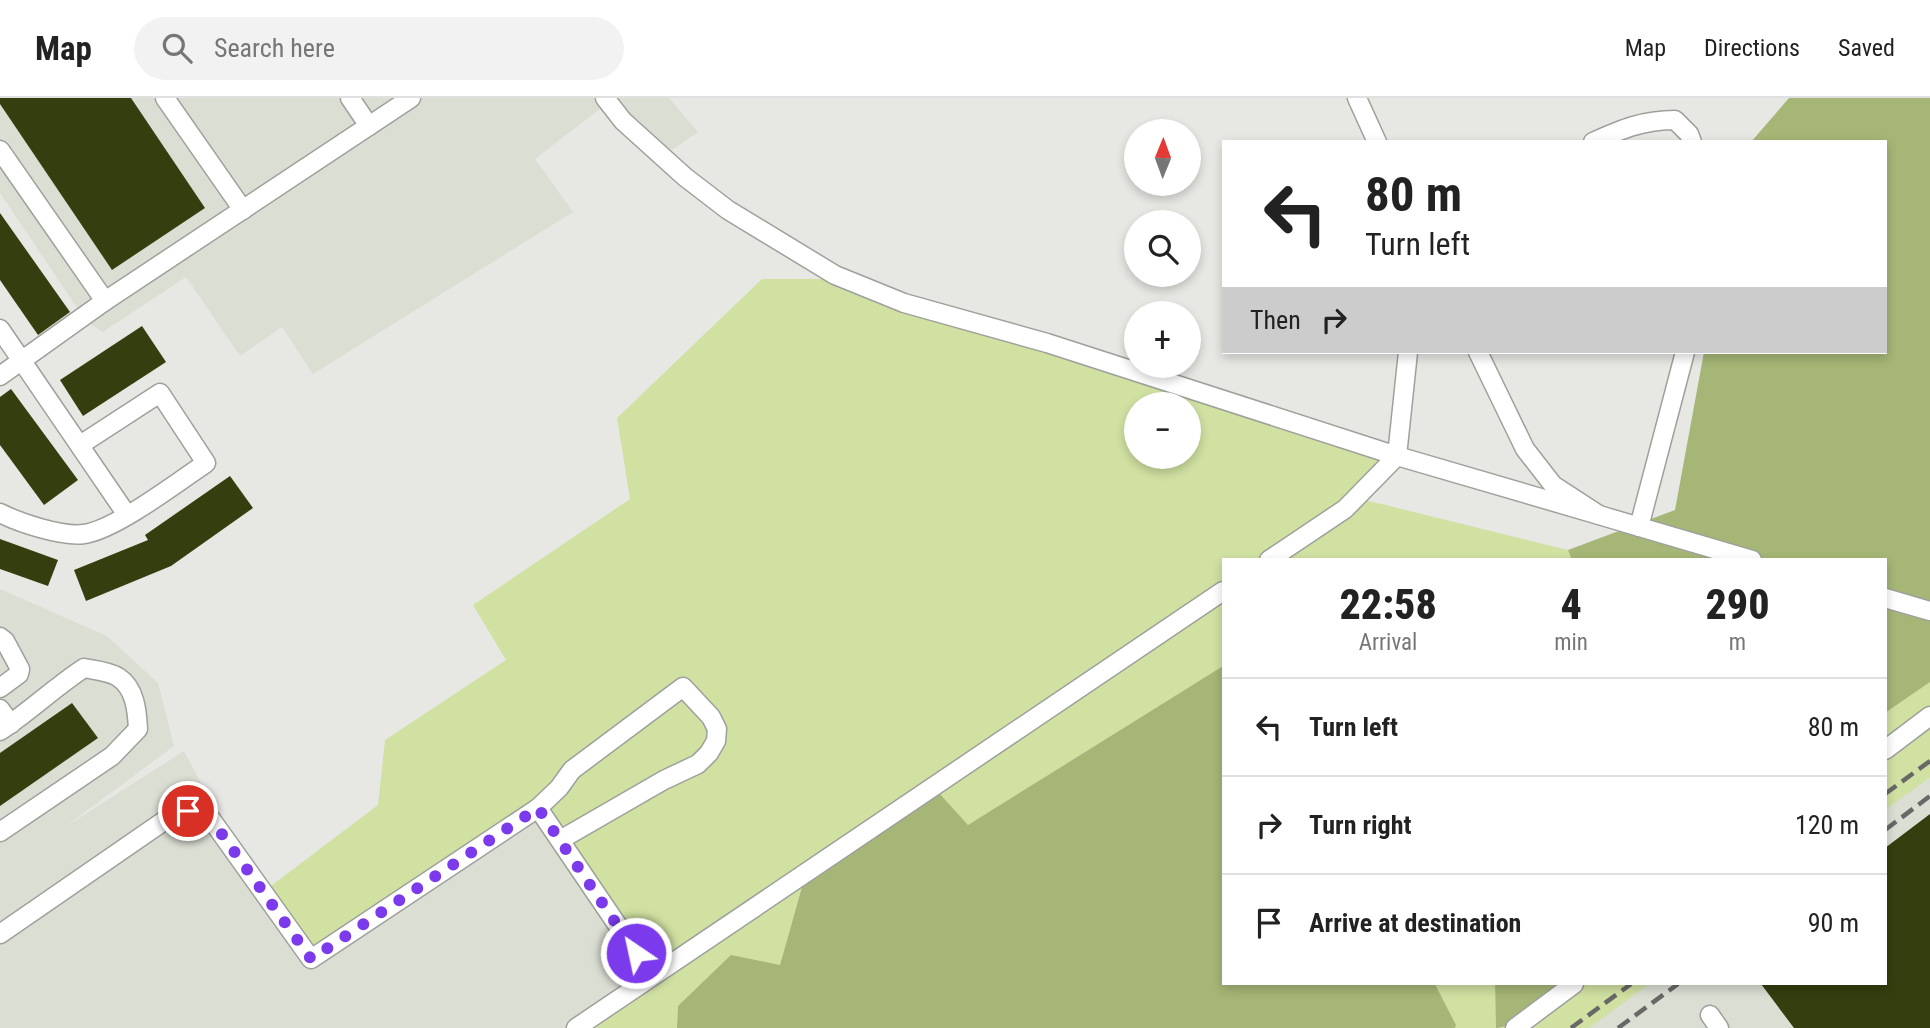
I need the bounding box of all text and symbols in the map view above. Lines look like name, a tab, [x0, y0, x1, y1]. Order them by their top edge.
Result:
search box	[134, 17, 624, 80]
text: Map	[35, 29, 92, 68]
icon: search	[158, 29, 196, 67]
text: Search here	[214, 33, 335, 63]
text: Map	[1625, 34, 1666, 62]
text: Directions	[1704, 34, 1800, 62]
text: Saved	[1838, 34, 1895, 62]
north arrow	[1124, 119, 1200, 196]
map controls	[1124, 119, 1201, 469]
text: 80 m	[1365, 166, 1462, 223]
icon: left	[1250, 168, 1341, 259]
button: search	[1124, 210, 1201, 287]
text: Turn left	[1365, 225, 1470, 263]
button: +	[1124, 301, 1201, 378]
icon: right	[1315, 301, 1353, 339]
text: Then	[1250, 305, 1301, 335]
button: −	[1124, 392, 1201, 469]
text: 22:58	[1339, 580, 1437, 629]
text: 4	[1560, 580, 1582, 629]
text: 290	[1705, 580, 1770, 629]
text: Arrival	[1359, 629, 1417, 656]
text: min	[1554, 629, 1588, 656]
text: m	[1729, 629, 1746, 656]
icon: left	[1250, 708, 1288, 746]
text: Turn left	[1309, 712, 1398, 742]
text: 80 m	[1808, 712, 1859, 742]
pin	[158, 781, 218, 841]
icon: arrive	[169, 792, 207, 830]
icon: right	[1250, 806, 1288, 844]
text: Turn right	[1309, 810, 1411, 840]
text: 120 m	[1795, 810, 1859, 840]
icon: arrive	[1250, 904, 1288, 942]
text: Arrive at destination	[1309, 908, 1521, 938]
text: 90 m	[1808, 908, 1859, 938]
position arrow	[599, 916, 673, 990]

